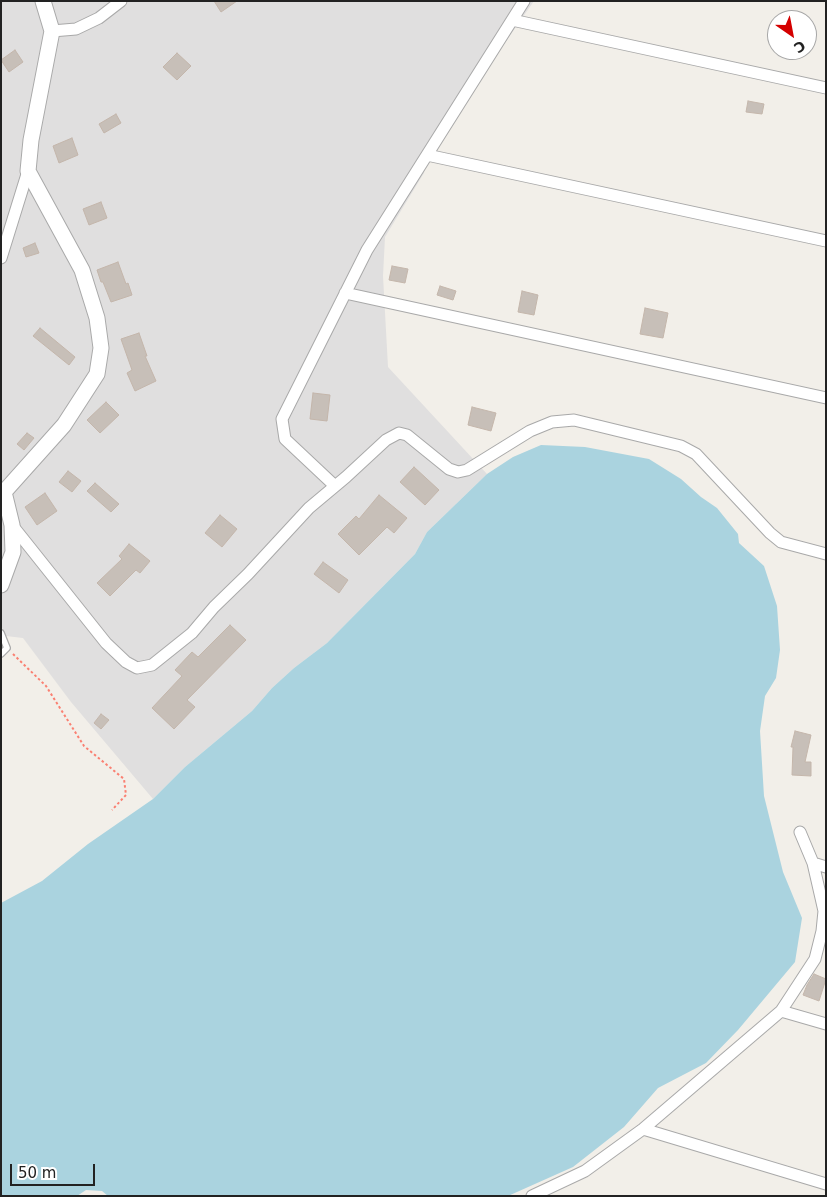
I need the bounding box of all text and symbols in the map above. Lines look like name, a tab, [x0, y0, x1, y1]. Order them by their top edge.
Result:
north arrow	[767, 10, 817, 60]
text: С	[791, 37, 808, 56]
scale bar	[12, 1154, 98, 1186]
text: 50 m	[18, 1164, 56, 1182]

